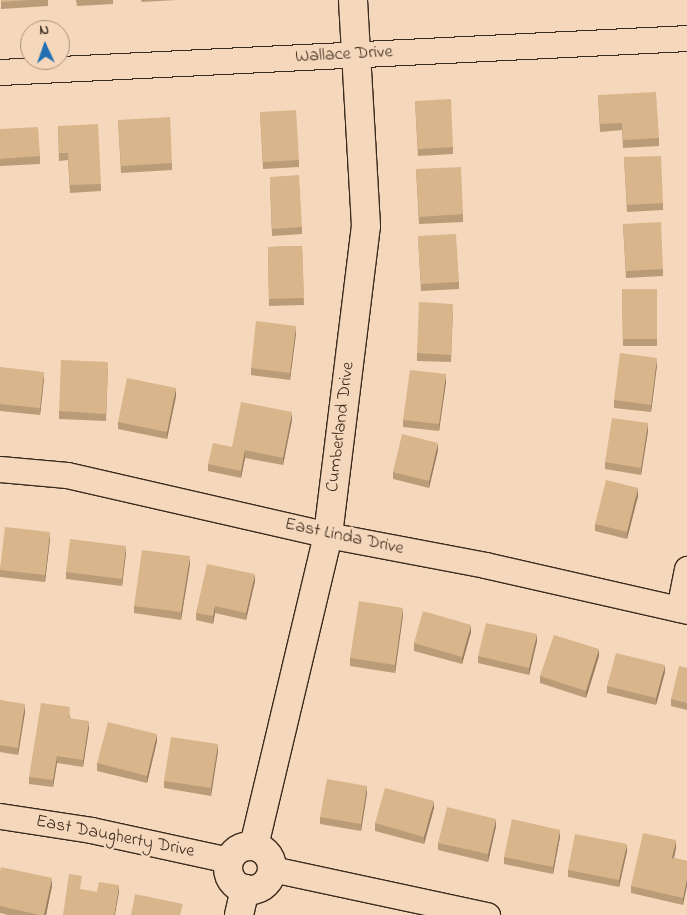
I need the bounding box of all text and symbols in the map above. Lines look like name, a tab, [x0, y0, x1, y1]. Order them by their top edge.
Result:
north arrow	[20, 20, 70, 70]
text: N	[39, 20, 50, 41]
street label: Wallace Drive	[295, 42, 393, 68]
street label: Cumberland Drive	[322, 361, 360, 493]
street label: East Linda Drive	[283, 514, 405, 560]
street label: East Daugherty Drive	[34, 811, 196, 863]

